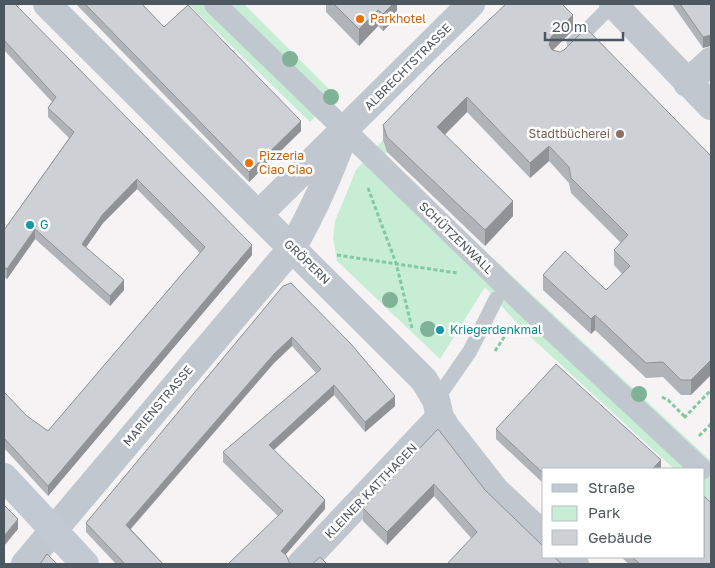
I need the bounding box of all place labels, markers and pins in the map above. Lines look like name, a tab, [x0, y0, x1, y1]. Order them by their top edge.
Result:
place label: Parkhotel	[370, 11, 426, 26]
marker: Parkhotel	[354, 13, 366, 25]
place label: Stadtbücherei	[529, 126, 610, 141]
marker: Stadtbücherei	[614, 128, 626, 140]
place label: Pizzeria Ciao Ciao	[259, 148, 313, 177]
marker: Pizzeria Ciao Ciao	[243, 157, 255, 169]
place label: G	[40, 217, 48, 232]
marker: G	[24, 219, 36, 231]
place label: Kriegerdenkmal	[450, 322, 542, 337]
marker: Kriegerdenkmal	[434, 324, 446, 336]

